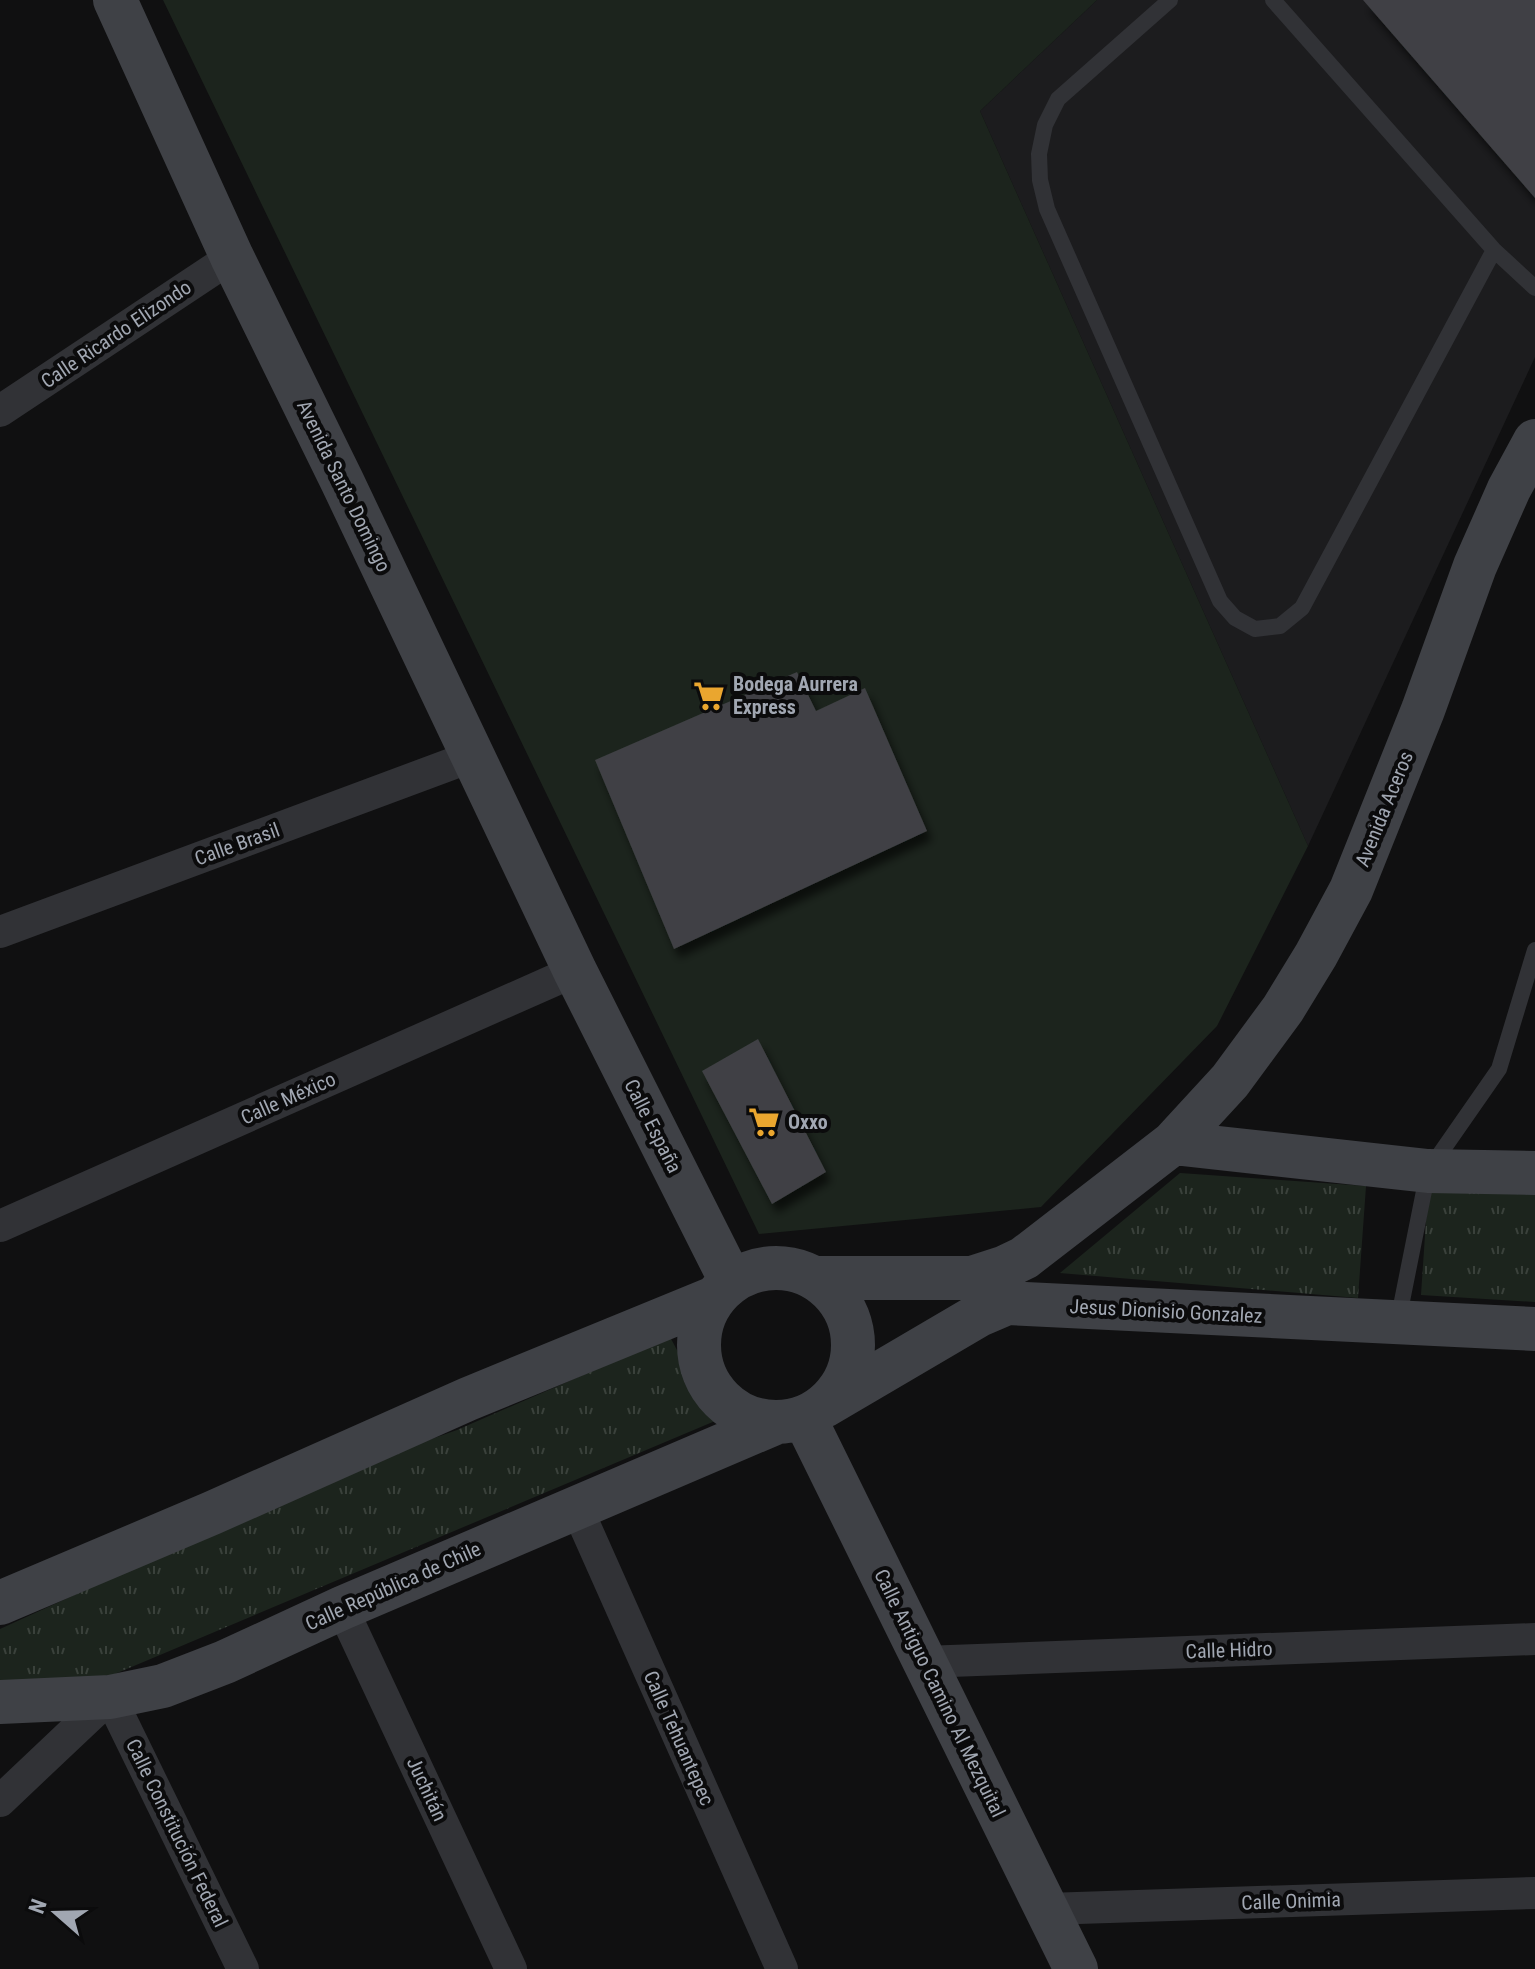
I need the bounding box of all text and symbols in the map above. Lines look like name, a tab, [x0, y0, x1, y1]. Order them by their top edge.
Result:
street label: Calle Ricardo Elizondo	[36, 275, 196, 393]
street label: Avenida Santo Domingo	[292, 396, 396, 576]
place label: Bodega Aurrera Express	[733, 672, 858, 719]
supermarket icon: Bodega Aurrera Express	[692, 679, 726, 713]
street label: Avenida Aceros	[1350, 748, 1418, 870]
street label: Calle Brasil	[191, 818, 283, 870]
street label: Calle México	[237, 1066, 339, 1130]
street label: Calle España	[619, 1075, 687, 1177]
supermarket icon: Oxxo	[747, 1105, 781, 1139]
place label: Oxxo	[788, 1110, 828, 1134]
street label: Jesus Dionisio Gonzalez	[1069, 1294, 1263, 1328]
street label: Calle República de Chile	[302, 1537, 484, 1635]
street label: Calle Antiguo Camino Al Mezquital	[869, 1565, 1011, 1821]
street label: Calle Hidro	[1185, 1636, 1273, 1664]
street label: Calle Tehuantepec	[639, 1667, 719, 1809]
street label: Calle Constitución Federal	[121, 1735, 233, 1931]
street label: Juchitán	[402, 1753, 452, 1825]
north arrow	[16, 1873, 96, 1953]
street label: Calle Onimia	[1241, 1887, 1341, 1915]
text: N	[24, 1896, 52, 1917]

